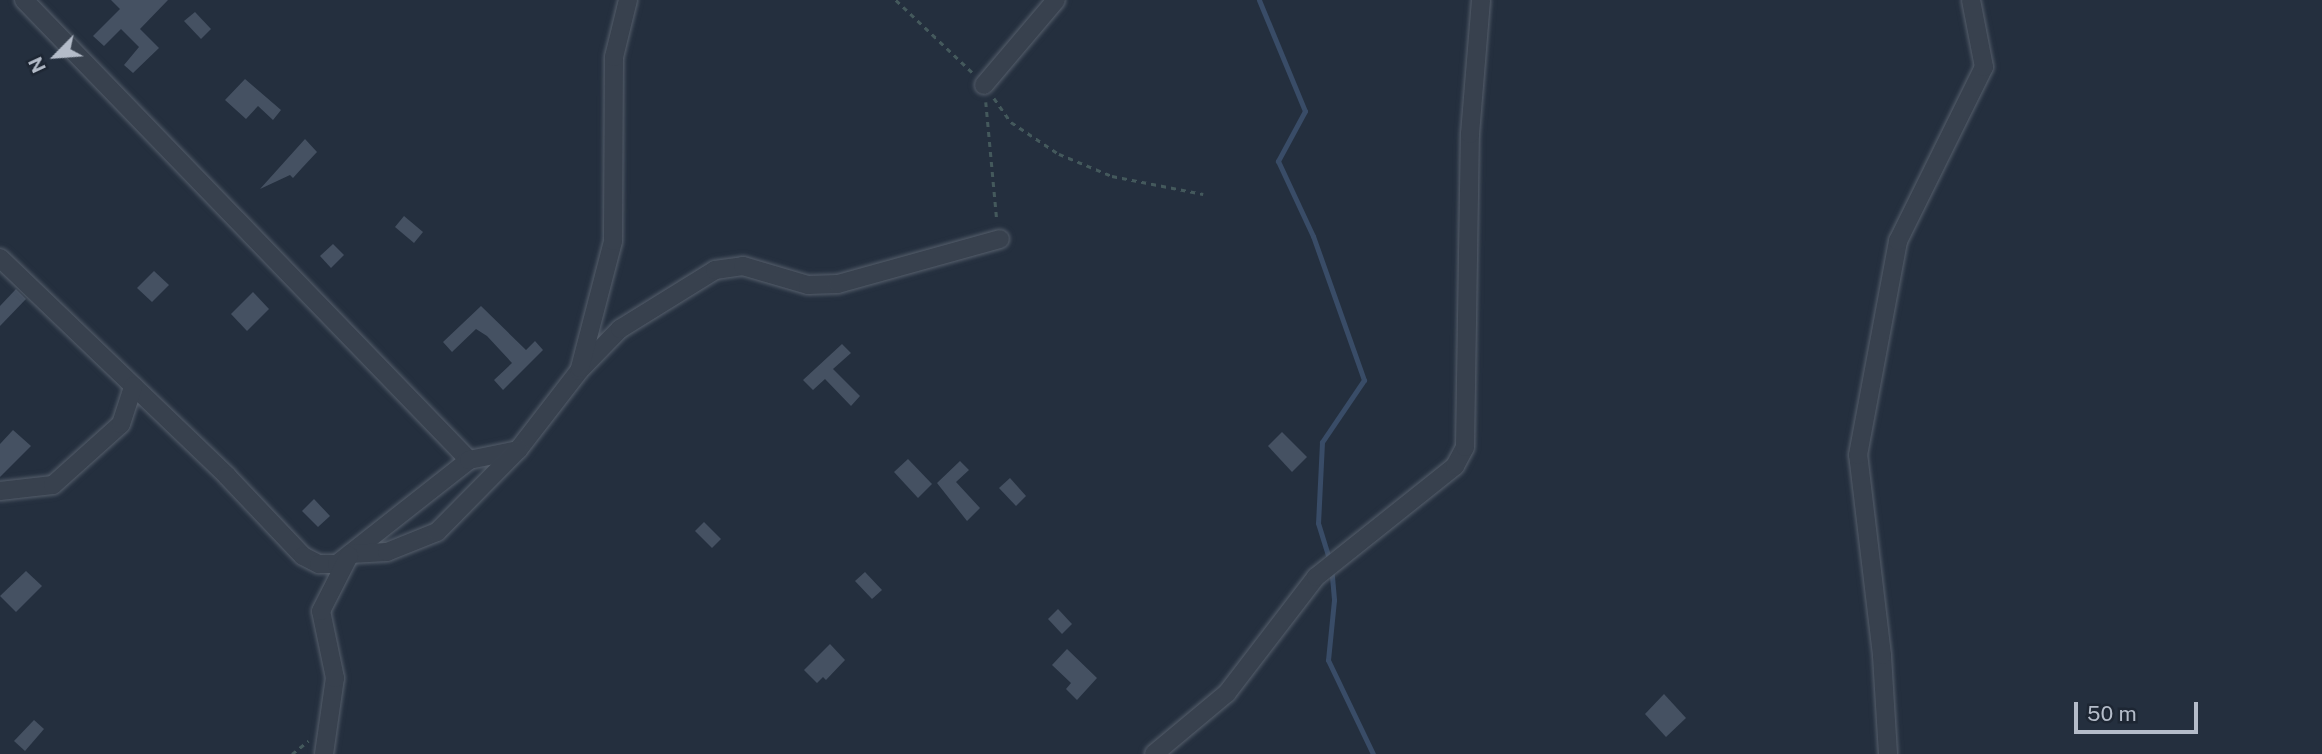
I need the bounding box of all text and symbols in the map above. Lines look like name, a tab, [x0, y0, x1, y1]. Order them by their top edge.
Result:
north arrow	[21, 21, 91, 91]
text: N	[24, 53, 50, 76]
scale bar	[2077, 688, 2201, 732]
text: 50 m	[2087, 701, 2137, 726]

